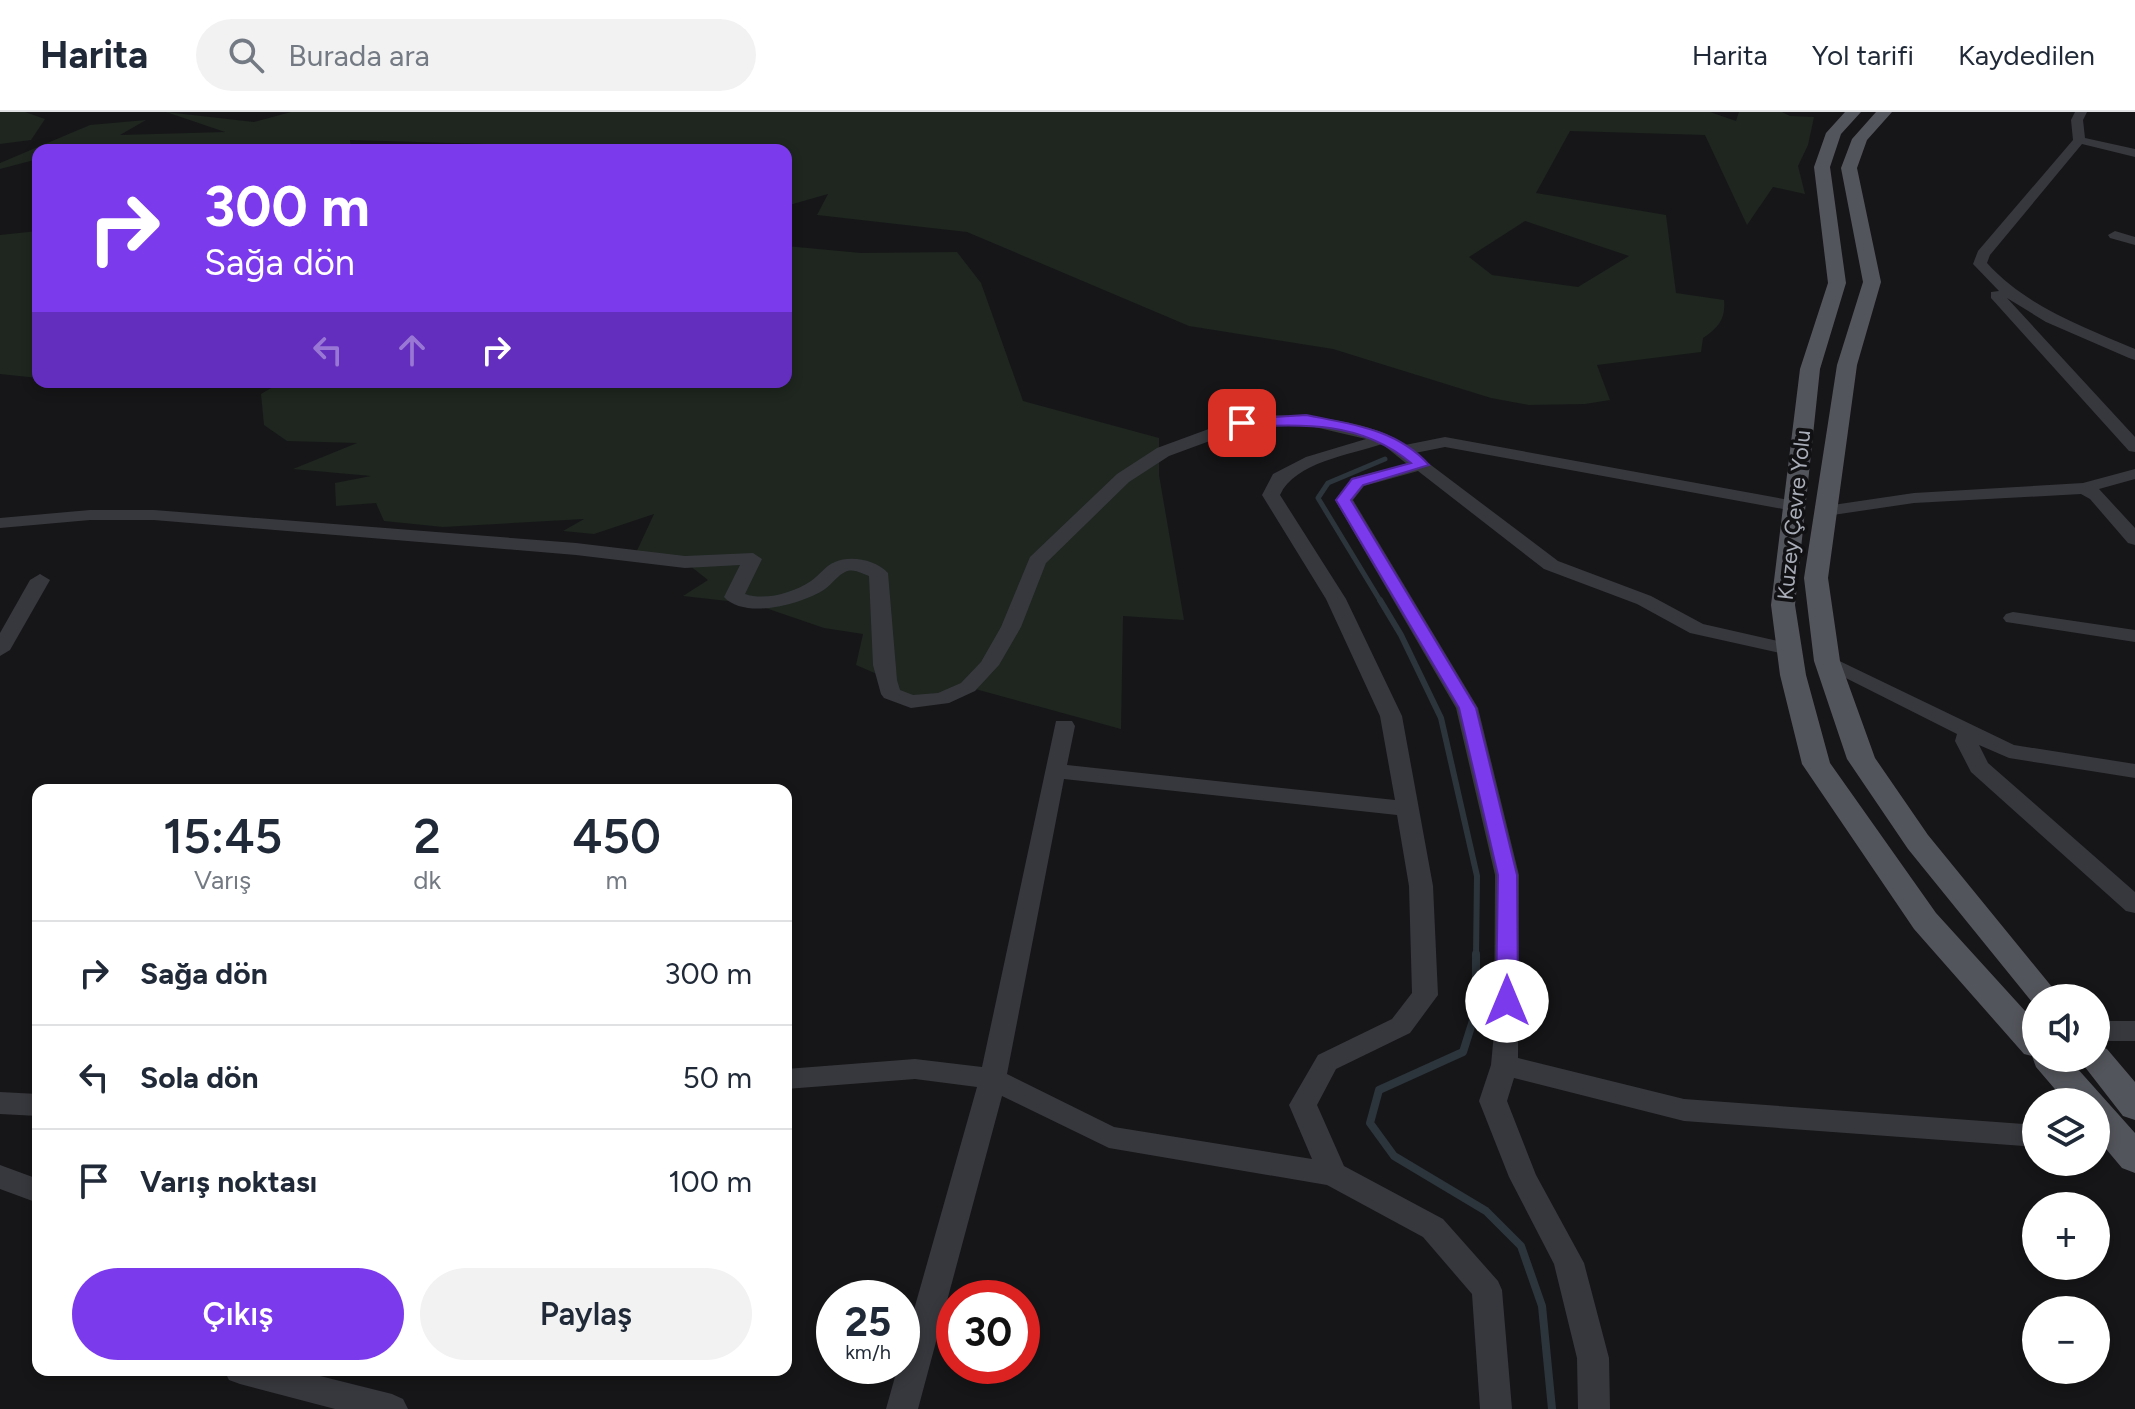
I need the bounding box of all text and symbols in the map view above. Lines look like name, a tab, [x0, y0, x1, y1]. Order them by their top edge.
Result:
search box	[196, 19, 756, 91]
text: Harita	[40, 32, 148, 78]
icon: search	[224, 33, 268, 77]
text: Burada ara	[288, 37, 430, 74]
text: Harita	[1692, 38, 1768, 72]
text: Yol tarifi	[1812, 38, 1914, 72]
text: Kaydedilen	[1958, 38, 2095, 72]
text: 300 m	[204, 173, 370, 240]
icon: right	[72, 176, 176, 280]
text: Sağa dön	[204, 241, 355, 284]
icon: left	[306, 328, 350, 372]
icon: ahead	[390, 328, 434, 372]
icon: right	[474, 328, 518, 372]
pin	[1208, 389, 1276, 457]
icon: arrive	[1220, 401, 1264, 445]
street label: Kuzey Çevre Yolu	[1772, 429, 1816, 601]
text: 15:45	[163, 807, 282, 865]
text: 2	[414, 807, 441, 865]
text: 450	[572, 807, 661, 865]
text: Varış	[194, 864, 251, 896]
text: dk	[413, 864, 441, 896]
text: m	[606, 864, 628, 896]
icon: right	[72, 951, 116, 995]
text: Sağa dön	[140, 955, 268, 992]
text: 300 m	[664, 955, 752, 992]
position arrow	[1465, 959, 1549, 1043]
map controls	[2022, 984, 2110, 1384]
button: sound	[2022, 984, 2110, 1072]
icon: left	[72, 1055, 116, 1099]
text: Sola dön	[140, 1059, 258, 1096]
text: 50 m	[683, 1059, 752, 1096]
button: layers	[2022, 1088, 2110, 1176]
icon: arrive	[72, 1159, 116, 1203]
text: Varış noktası	[140, 1163, 317, 1200]
text: 100 m	[668, 1163, 752, 1200]
button: +	[2022, 1192, 2110, 1280]
button: Çıkış	[72, 1268, 404, 1360]
button: Paylaş	[420, 1268, 752, 1360]
speed limit sign: 30	[936, 1280, 1040, 1384]
button: −	[2022, 1296, 2110, 1384]
text: 25	[845, 1298, 891, 1346]
text: km/h	[845, 1340, 891, 1364]

